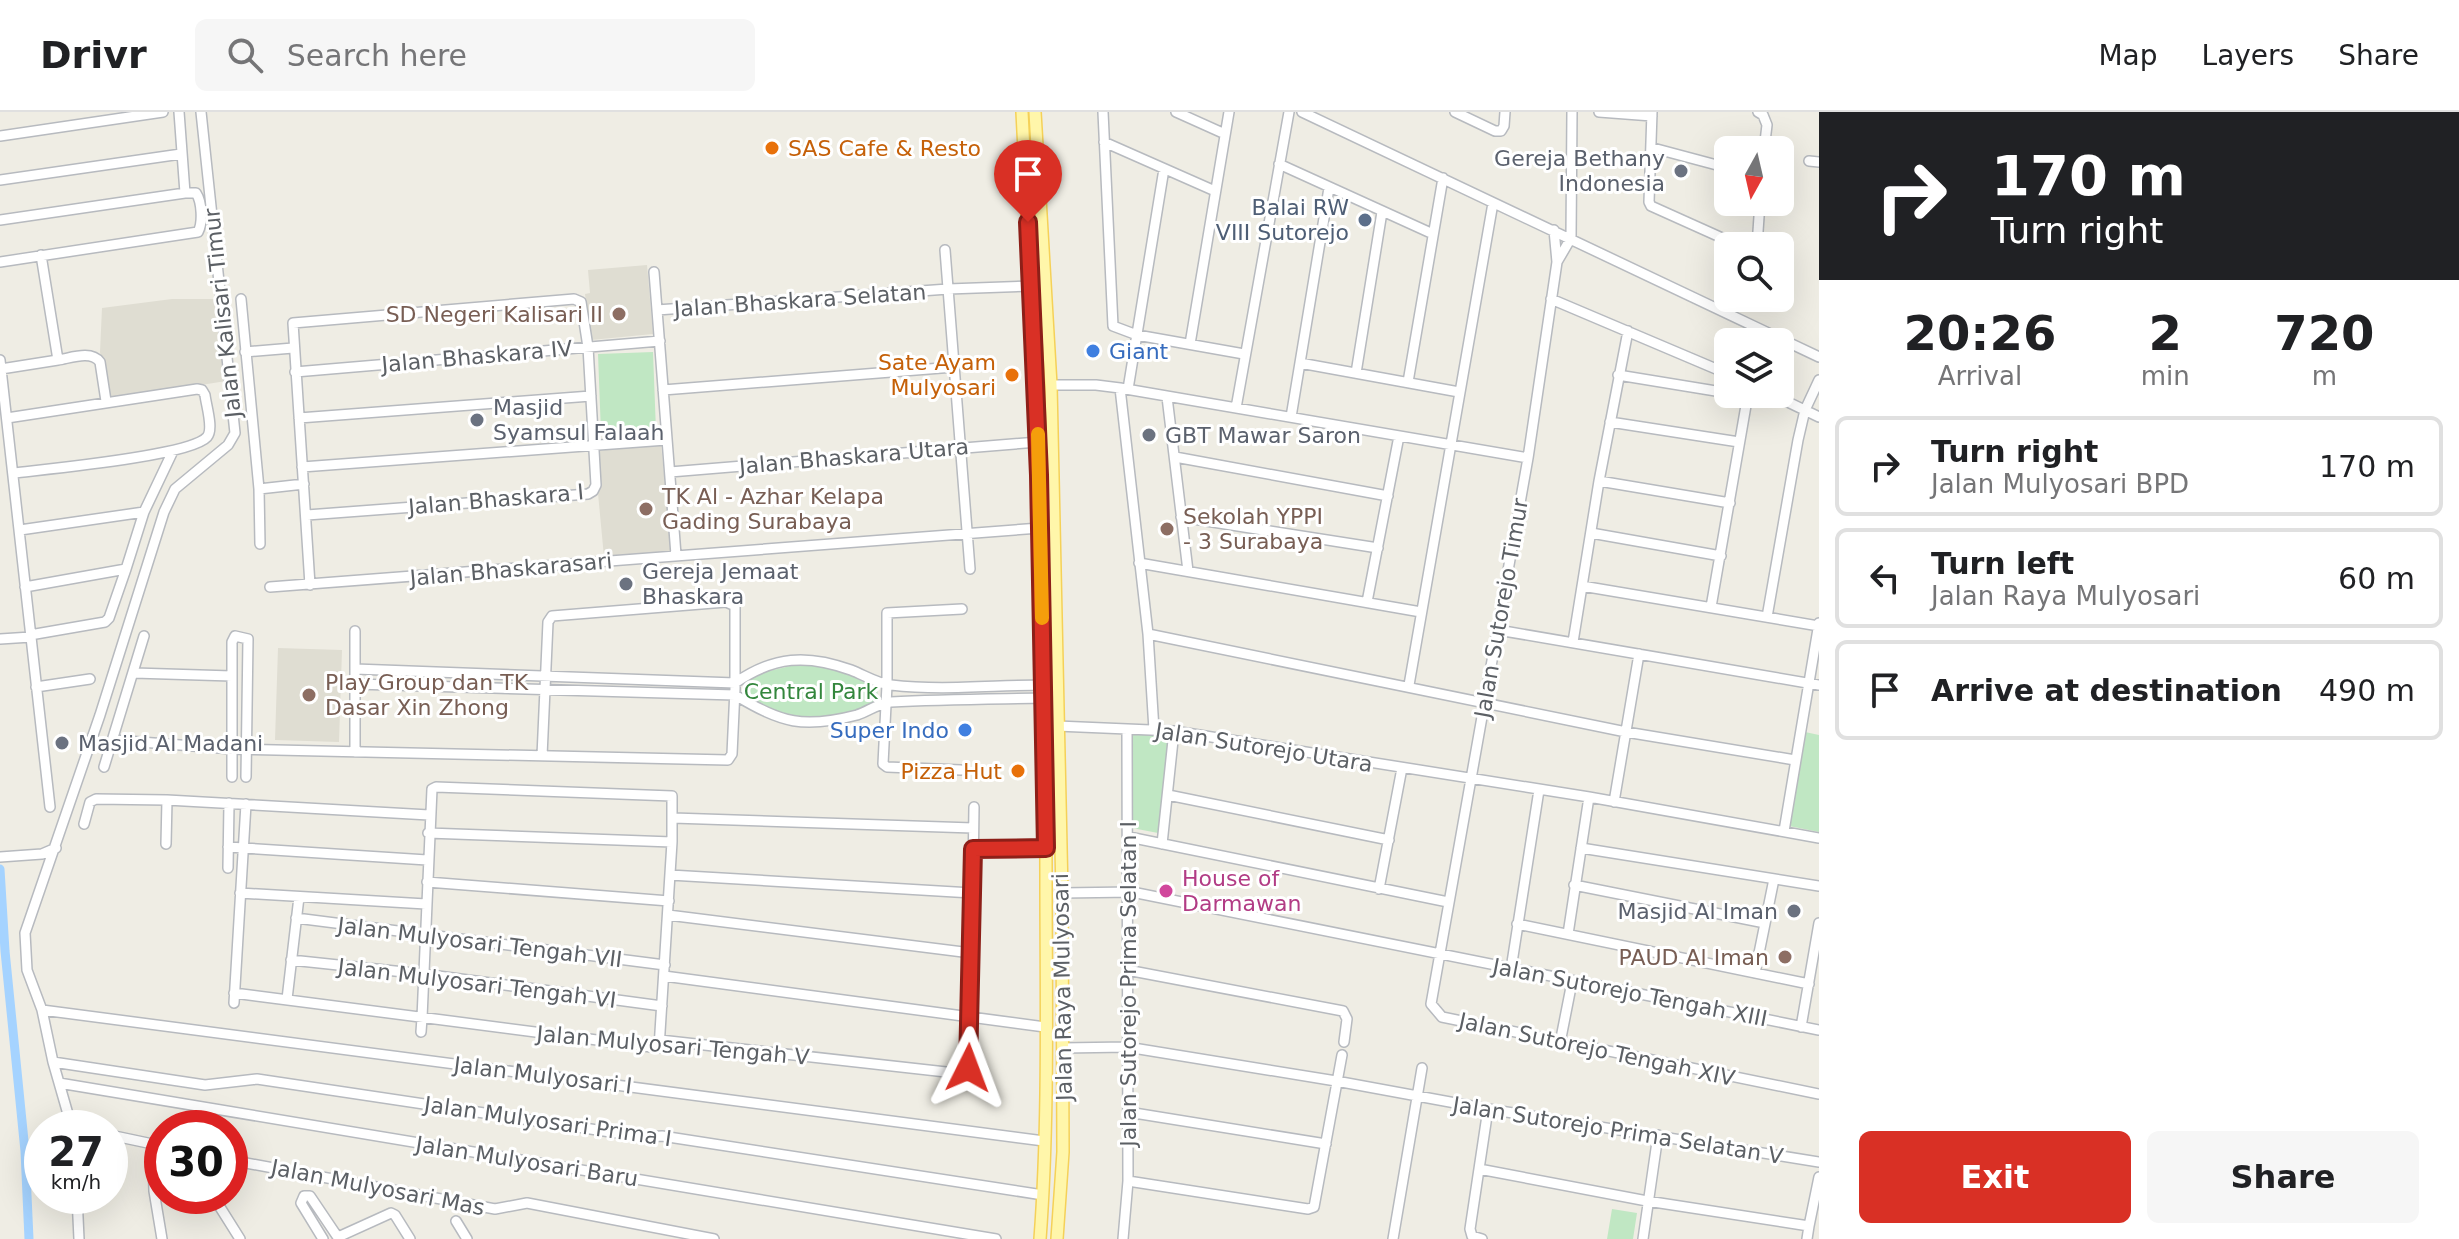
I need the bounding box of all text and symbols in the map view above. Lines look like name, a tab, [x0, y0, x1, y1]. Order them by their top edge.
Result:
search box	[195, 19, 755, 91]
text: Drivr	[40, 33, 147, 77]
icon: search	[223, 33, 267, 77]
text: Search here	[287, 38, 467, 73]
text: Map	[2098, 39, 2158, 72]
text: Layers	[2202, 39, 2294, 72]
text: Share	[2338, 39, 2419, 72]
place label: SAS Cafe & Resto	[788, 136, 981, 161]
north arrow	[1714, 136, 1794, 216]
map controls	[1714, 136, 1794, 408]
marker: SAS Cafe & Resto	[763, 139, 781, 157]
pin	[994, 140, 1062, 222]
text: 170 m	[1991, 143, 2186, 208]
icon: right	[1859, 144, 1963, 248]
place label: Gereja Bethany Indonesia	[1494, 146, 1665, 196]
icon: arrive	[1006, 152, 1050, 196]
marker: Gereja Bethany Indonesia	[1672, 162, 1690, 180]
place label: Balai RW VIII Sutorejo	[1216, 195, 1349, 245]
street label: Jalan Kalisari Timur	[199, 206, 246, 421]
text: Turn right	[1991, 210, 2163, 251]
marker: Balai RW VIII Sutorejo	[1356, 211, 1374, 229]
button: search	[1714, 232, 1794, 312]
street label: Jalan Bhaskara Selatan	[671, 279, 927, 322]
place label: SD Negeri Kalisari II	[386, 302, 603, 327]
marker: SD Negeri Kalisari II	[610, 305, 628, 323]
text: 20:26	[1903, 305, 2056, 361]
text: 2	[2149, 305, 2182, 361]
text: 720	[2274, 305, 2374, 361]
button: layers	[1714, 328, 1794, 408]
street label: Jalan Bhaskara IV	[379, 336, 573, 377]
place label: Giant	[1109, 339, 1169, 364]
marker: Giant	[1084, 342, 1102, 360]
place label: Sate Ayam Mulyosari	[878, 350, 996, 400]
text: Arrival	[1938, 361, 2022, 391]
text: min	[2141, 361, 2190, 391]
text: m	[2312, 361, 2337, 391]
marker: Sate Ayam Mulyosari	[1003, 366, 1021, 384]
place label: Masjid Syamsul Falaah	[493, 395, 665, 445]
marker: Masjid Syamsul Falaah	[468, 411, 486, 429]
place label: GBT Mawar Saron	[1165, 423, 1361, 448]
marker: GBT Mawar Saron	[1140, 426, 1158, 444]
street label: Jalan Bhaskara Utara	[736, 434, 970, 479]
text: Turn right	[1931, 434, 2098, 469]
icon: right	[1863, 444, 1907, 488]
text: 170 m	[2319, 449, 2415, 484]
text: Jalan Mulyosari BPD	[1931, 469, 2189, 499]
street label: Jalan Bhaskara I	[405, 479, 585, 520]
place label: TK Al - Azhar Kelapa Gading Surabaya	[661, 484, 884, 534]
street label: Jalan Sutorejo Timur	[1470, 495, 1533, 722]
marker: TK Al - Azhar Kelapa Gading Surabaya	[637, 500, 655, 518]
place label: Sekolah YPPI - 3 Surabaya	[1183, 504, 1323, 554]
marker: Sekolah YPPI - 3 Surabaya	[1158, 520, 1176, 538]
text: Turn left	[1931, 546, 2074, 581]
street label: Jalan Bhaskarasari	[407, 548, 613, 591]
icon: left	[1863, 556, 1907, 600]
place label: Gereja Jemaat Bhaskara	[642, 559, 799, 609]
text: 60 m	[2338, 561, 2415, 596]
marker: Gereja Jemaat Bhaskara	[617, 575, 635, 593]
text: Jalan Raya Mulyosari	[1931, 581, 2200, 611]
icon: arrive	[1863, 668, 1907, 712]
place label: Play Group dan TK Dasar Xin Zhong	[325, 670, 529, 720]
text: Arrive at destination	[1931, 673, 2282, 708]
text: 490 m	[2319, 673, 2415, 708]
park label: Central Park	[744, 679, 879, 704]
marker: Play Group dan TK Dasar Xin Zhong	[300, 686, 318, 704]
place label: Super Indo	[830, 718, 949, 743]
street label: Jalan Sutorejo Utara	[1151, 718, 1374, 777]
marker: Super Indo	[956, 721, 974, 739]
place label: Masjid Al Madani	[78, 731, 263, 756]
marker: Masjid Al Madani	[53, 734, 71, 752]
place label: Pizza Hut	[900, 759, 1002, 784]
marker: Pizza Hut	[1009, 762, 1027, 780]
street label: Jalan Sutorejo Prima Selatan I	[1116, 821, 1141, 1149]
place label: House of Darmawan	[1182, 866, 1301, 916]
street label: Jalan Raya Mulyosari	[1048, 873, 1077, 1103]
marker: House of Darmawan	[1157, 882, 1175, 900]
place label: Masjid Al Iman	[1617, 899, 1778, 924]
marker: Masjid Al Iman	[1785, 902, 1803, 920]
street label: Jalan Mulyosari Tengah VII	[334, 912, 624, 972]
place label: PAUD Al Iman	[1619, 945, 1769, 970]
marker: PAUD Al Iman	[1776, 948, 1794, 966]
street label: Jalan Sutorejo Tengah XIII	[1488, 953, 1769, 1031]
street label: Jalan Mulyosari Tengah VI	[334, 954, 618, 1013]
street label: Jalan Sutorejo Tengah XIV	[1455, 1008, 1737, 1091]
street label: Jalan Mulyosari Tengah V	[534, 1021, 810, 1070]
position arrow	[926, 1026, 1010, 1110]
street label: Jalan Mulyosari I	[450, 1052, 634, 1099]
street label: Jalan Mulyosari Prima I	[421, 1091, 673, 1151]
street label: Jalan Sutorejo Prima Selatan V	[1449, 1092, 1785, 1169]
speed limit sign: 30	[144, 1110, 248, 1214]
text: 27	[48, 1129, 104, 1175]
street label: Jalan Mulyosari Baru	[412, 1131, 640, 1191]
button: Exit	[1859, 1131, 2131, 1223]
button: Share	[2147, 1131, 2419, 1223]
street label: Jalan Mulyosari Mas	[267, 1154, 487, 1220]
text: km/h	[51, 1170, 101, 1194]

